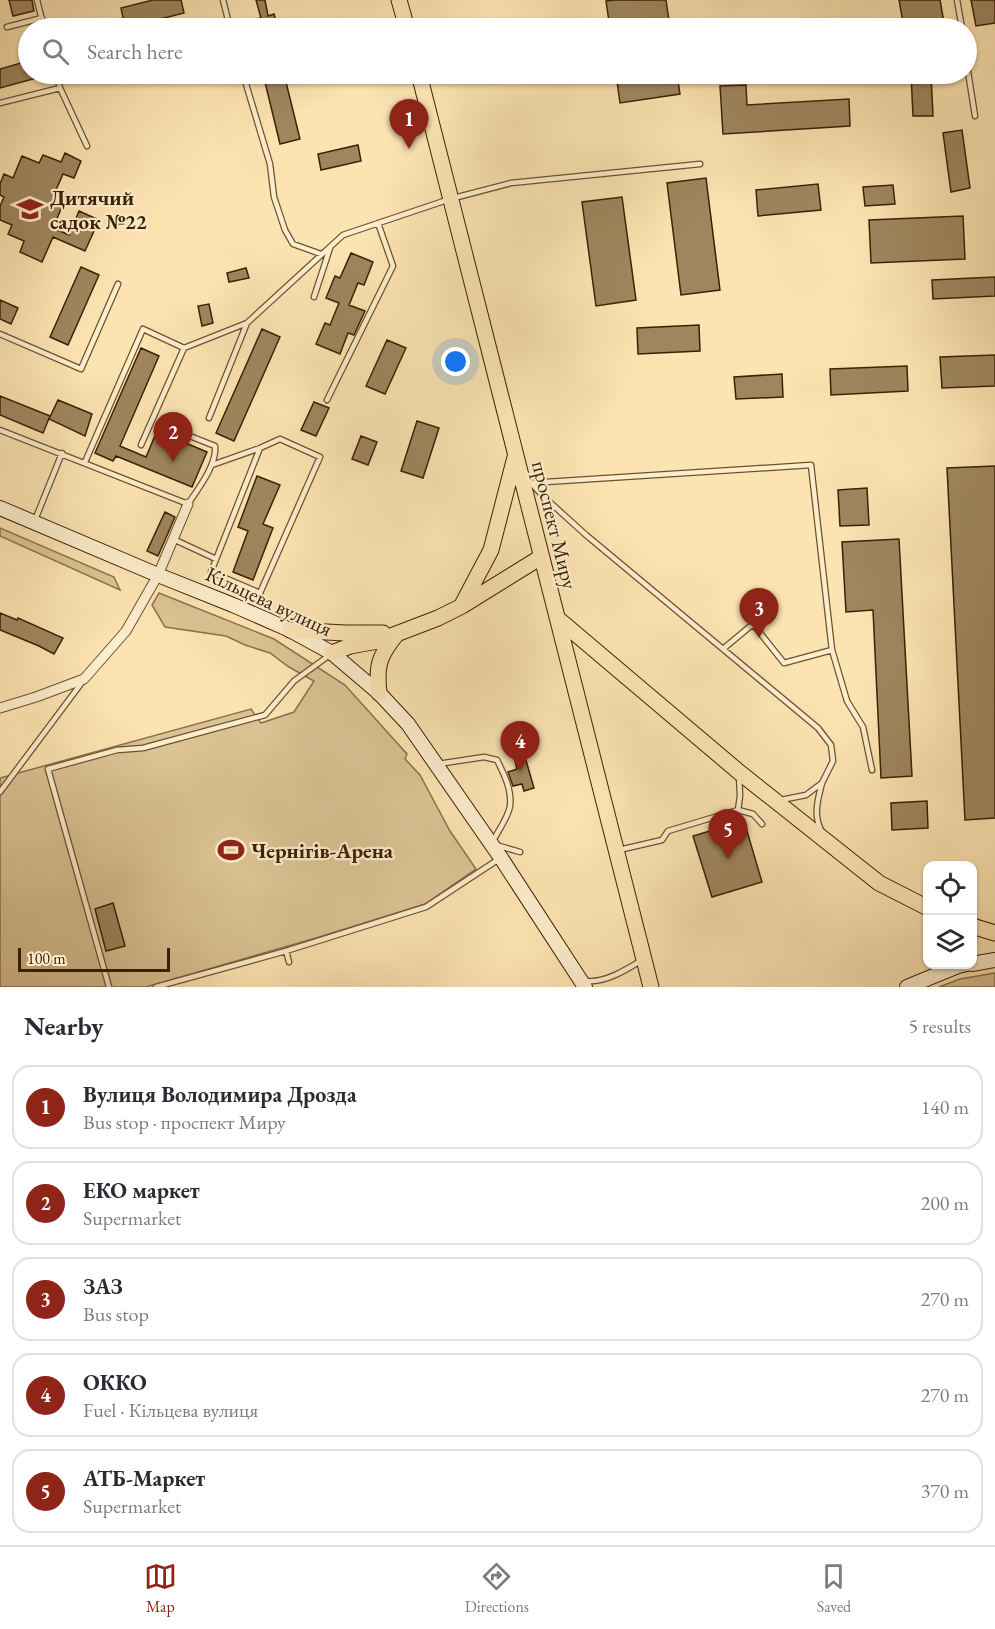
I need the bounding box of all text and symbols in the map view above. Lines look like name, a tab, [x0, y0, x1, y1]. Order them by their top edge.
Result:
search box	[18, 18, 977, 84]
icon: search	[39, 35, 72, 68]
text: Search here	[87, 37, 182, 66]
pin: 1	[390, 100, 428, 149]
place label: Дитячий садок №22	[50, 184, 147, 235]
school or university icon: Дитячий садок №22	[15, 194, 45, 224]
your location	[441, 347, 470, 376]
pin: 2	[154, 412, 192, 462]
street label: проспект Миру	[526, 458, 584, 593]
street label: Кільцева вулиця	[201, 560, 337, 642]
pin: 3	[740, 588, 778, 638]
pin: 4	[500, 722, 540, 771]
pin: 5	[708, 810, 748, 859]
sports icon: Чернігів-Арена	[216, 835, 246, 865]
place label: Чернігів-Арена	[251, 837, 394, 864]
map controls	[923, 861, 977, 969]
button: locate	[923, 861, 977, 915]
button: layers	[923, 915, 977, 969]
scale bar	[18, 945, 170, 972]
text: 100 m	[27, 948, 66, 969]
text: Nearby	[24, 1009, 104, 1043]
text: 5 results	[908, 1013, 971, 1039]
text: Вулиця Володимира Дрозда	[83, 1080, 357, 1109]
text: 1	[40, 1094, 51, 1120]
text: 140 m	[921, 1094, 969, 1120]
text: Bus stop · проспект Миру	[83, 1109, 286, 1135]
text: ЕКО маркет	[83, 1176, 200, 1205]
text: 2	[40, 1190, 51, 1216]
text: 200 m	[921, 1190, 969, 1216]
text: Supermarket	[83, 1205, 181, 1231]
text: ЗАЗ	[83, 1272, 123, 1301]
text: 3	[40, 1286, 51, 1312]
text: 270 m	[921, 1286, 969, 1312]
text: Bus stop	[83, 1301, 149, 1327]
text: ОККО	[83, 1368, 147, 1397]
text: 4	[40, 1382, 51, 1408]
text: 270 m	[921, 1382, 969, 1408]
text: Fuel · Кільцева вулиця	[83, 1397, 258, 1423]
text: АТБ-Маркет	[83, 1464, 205, 1493]
text: 5	[40, 1478, 51, 1504]
text: 370 m	[921, 1478, 969, 1504]
text: Supermarket	[83, 1493, 181, 1519]
tab: Map	[144, 1560, 177, 1617]
tab: Directions	[465, 1560, 529, 1617]
tab: Saved	[817, 1560, 851, 1617]

